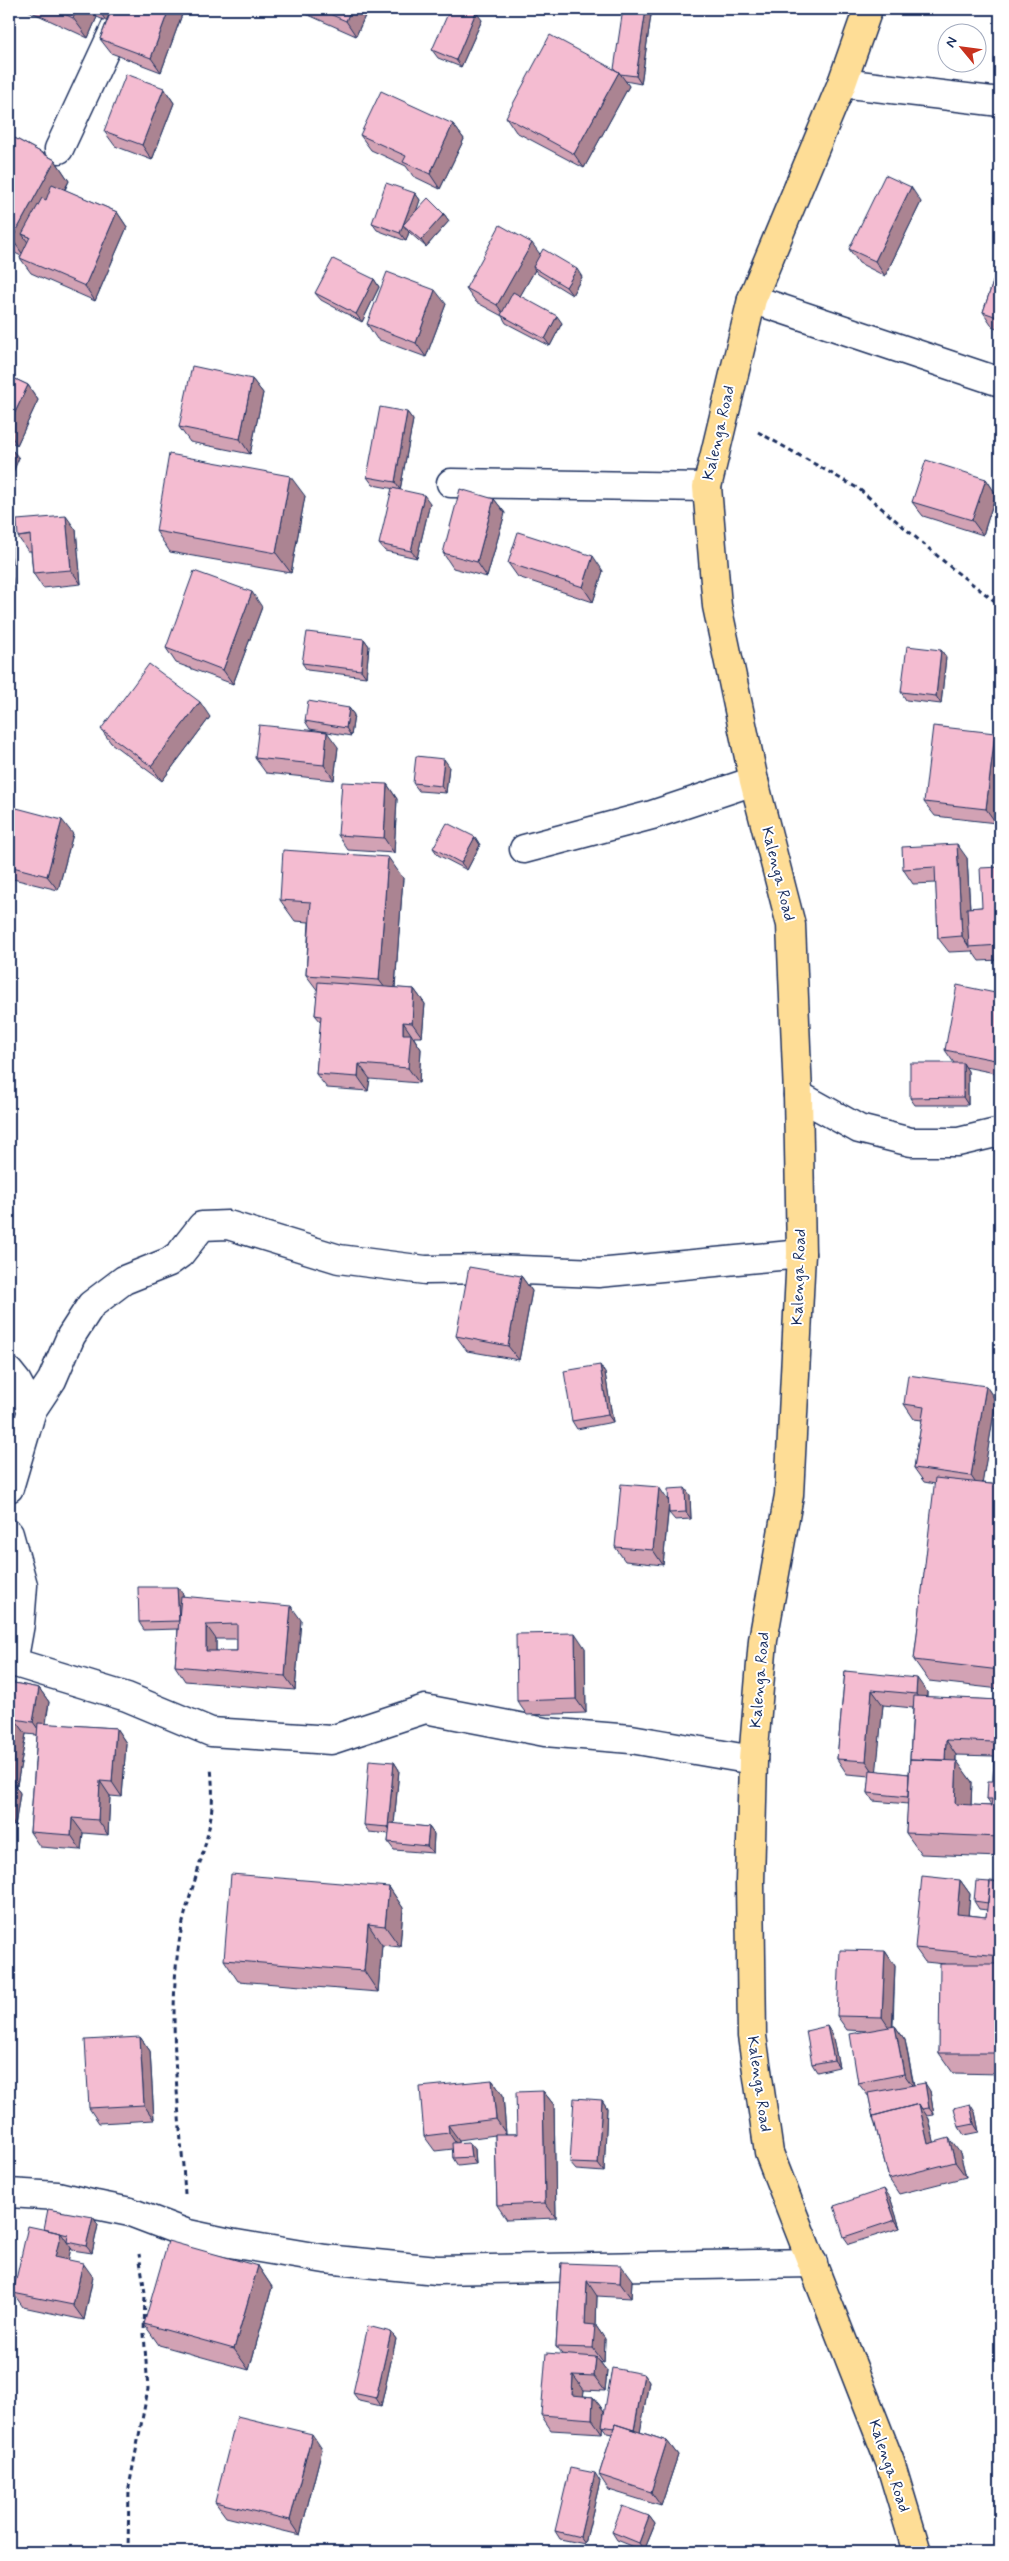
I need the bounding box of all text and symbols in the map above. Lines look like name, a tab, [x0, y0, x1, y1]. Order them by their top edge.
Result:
north arrow	[936, 22, 986, 72]
text: N	[941, 34, 962, 51]
street label: Kalenga Road	[698, 384, 740, 482]
street label: Kalenga Road	[756, 825, 800, 923]
street label: Kalenga Road	[787, 1228, 811, 1326]
street label: Kalenga Road	[745, 1631, 775, 1729]
street label: Kalenga Road	[742, 2035, 776, 2133]
street label: Kalenga Road	[863, 2417, 915, 2515]

